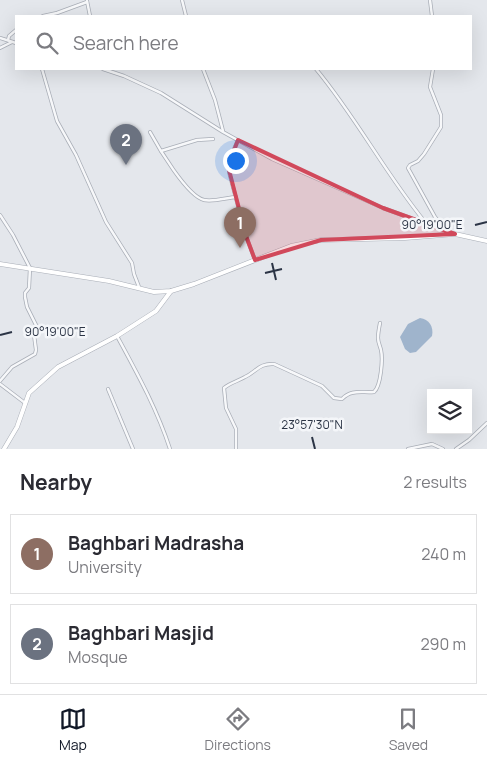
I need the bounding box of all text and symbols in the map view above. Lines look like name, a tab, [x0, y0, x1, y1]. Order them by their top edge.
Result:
search box	[15, 15, 472, 70]
icon: search	[33, 29, 61, 57]
text: Search here	[73, 30, 179, 56]
pin: 2	[110, 124, 142, 165]
your location	[223, 148, 249, 174]
pin: 1	[224, 207, 256, 248]
text: 90°19'00"E	[401, 216, 463, 233]
text: 90°19'00"E	[24, 323, 86, 340]
map controls	[427, 389, 472, 434]
button: layers	[427, 389, 472, 434]
text: 23°57'30"N	[281, 416, 343, 433]
text: Nearby	[20, 468, 92, 496]
text: 2 results	[403, 471, 467, 493]
text: Baghbari Madrasha	[68, 530, 244, 556]
text: 1	[33, 543, 41, 565]
text: 240 m	[421, 543, 466, 565]
text: University	[68, 556, 142, 578]
text: Baghbari Masjid	[68, 620, 214, 646]
text: 2	[32, 633, 42, 655]
text: 290 m	[420, 633, 466, 655]
text: Mosque	[68, 646, 128, 668]
tab: Map	[59, 705, 87, 754]
tab: Directions	[205, 705, 271, 754]
tab: Saved	[389, 705, 428, 754]

